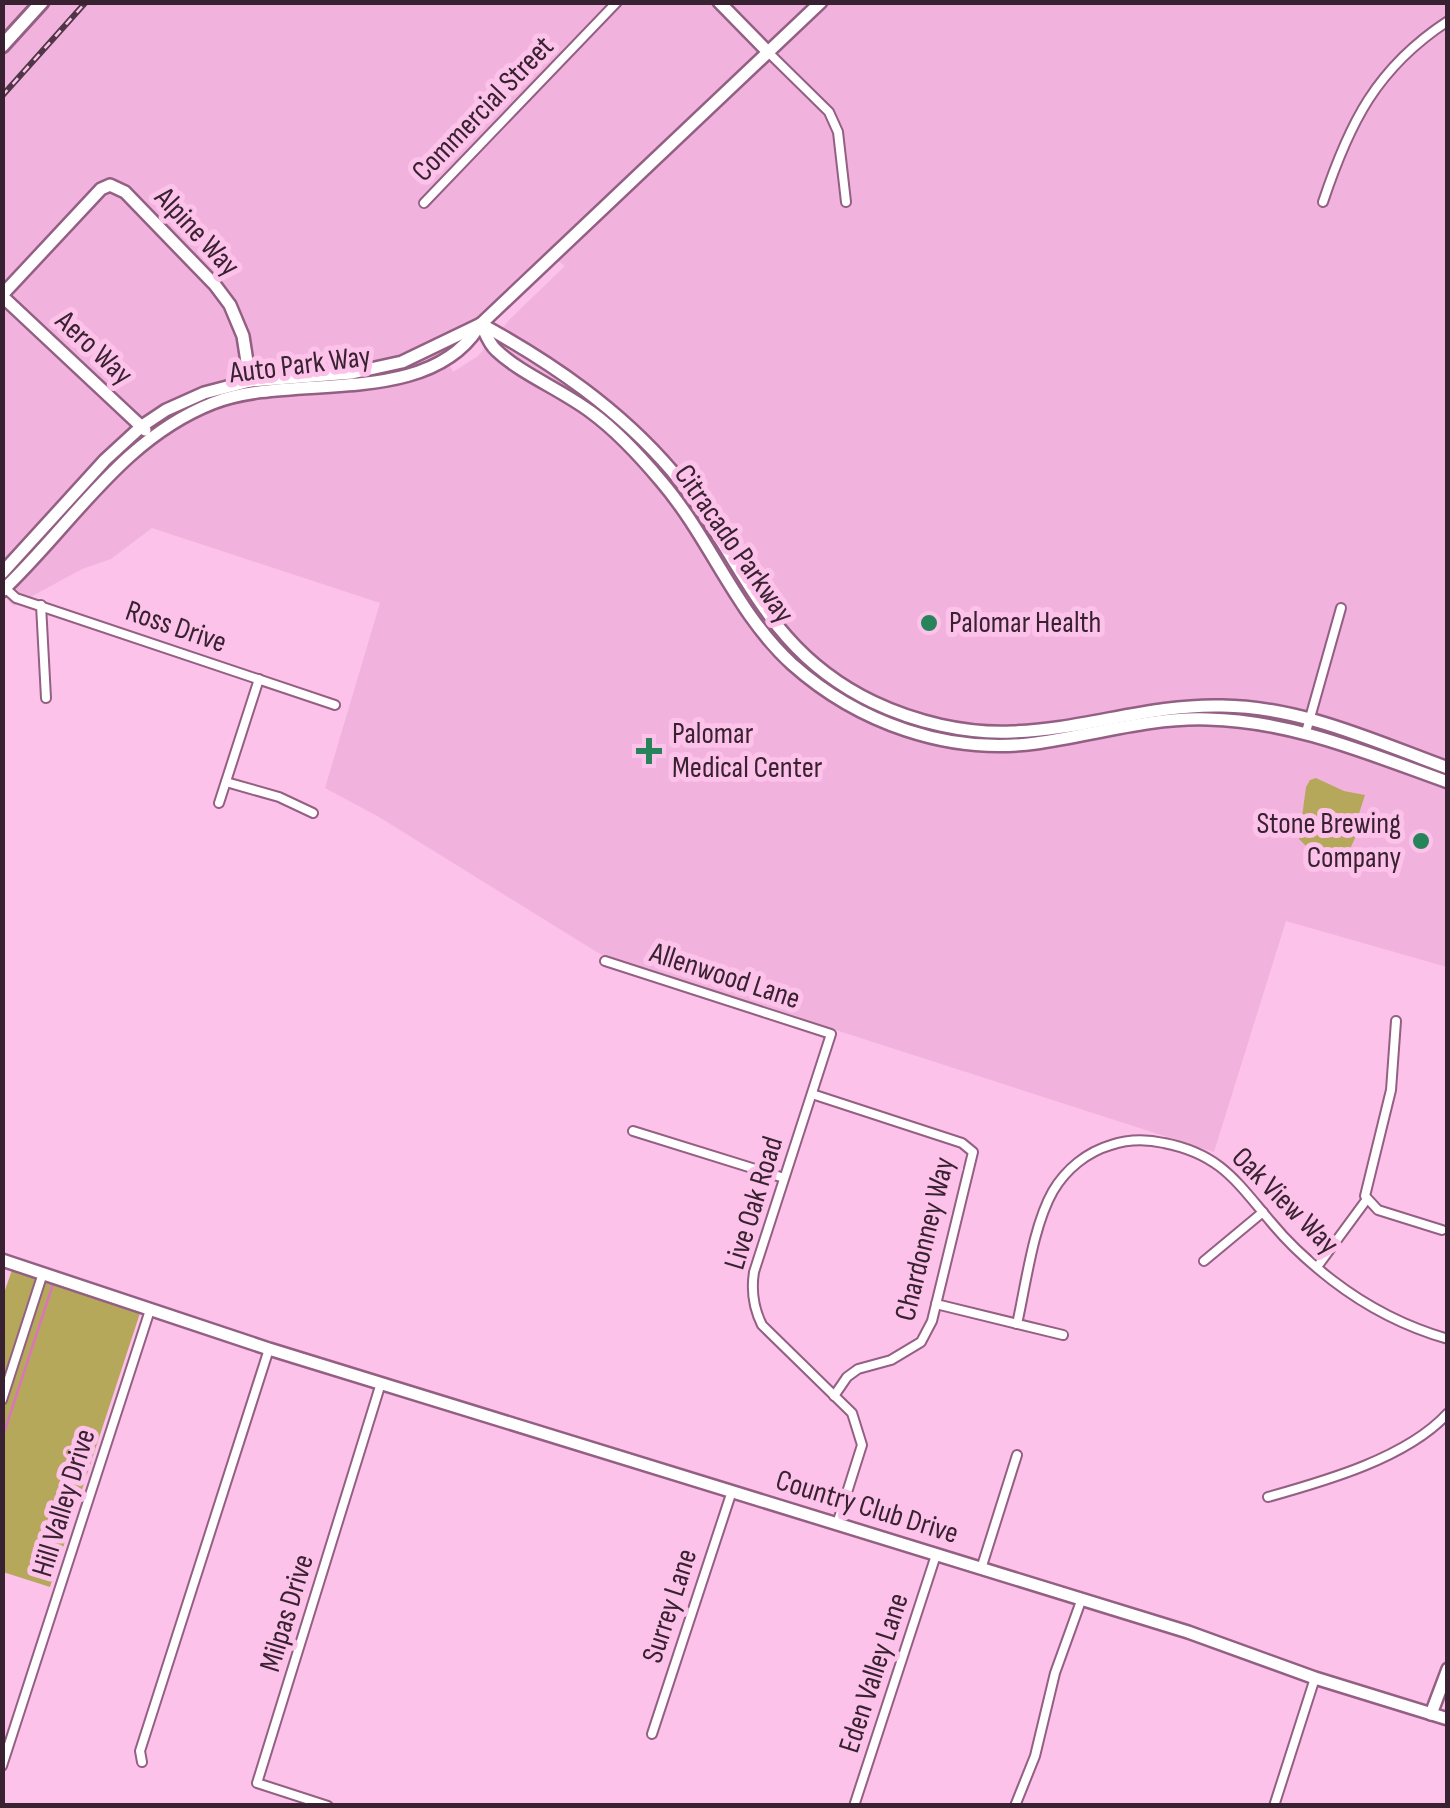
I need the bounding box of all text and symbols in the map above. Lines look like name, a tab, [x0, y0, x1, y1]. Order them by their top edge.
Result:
street label: Commercial Street	[405, 29, 561, 189]
street label: Alpine Way	[146, 179, 247, 284]
street label: Aero Way	[47, 303, 140, 393]
street label: Auto Park Way	[226, 338, 373, 392]
street label: Citracado Parkway	[666, 458, 802, 631]
street label: Ross Drive	[121, 593, 231, 661]
place label: Palomar Health	[949, 605, 1101, 641]
marker: Palomar Health	[918, 612, 940, 634]
place label: Palomar Medical Center	[672, 716, 823, 786]
marker: Palomar Medical Center	[636, 738, 662, 764]
place label: Stone Brewing Company	[1256, 806, 1401, 876]
marker: Stone Brewing Company	[1410, 830, 1432, 852]
street label: Allenwood Lane	[644, 935, 805, 1017]
street label: Live Oak Road	[717, 1132, 791, 1274]
street label: Oak View Way	[1224, 1140, 1346, 1262]
street label: Chardonney Way	[887, 1153, 963, 1325]
street label: Hill Valley Drive	[24, 1425, 104, 1581]
street label: Country Club Drive	[771, 1462, 963, 1552]
street label: Surrey Lane	[635, 1544, 705, 1668]
street label: Milpas Drive	[252, 1550, 322, 1676]
street label: Eden Valley Lane	[831, 1589, 917, 1757]

